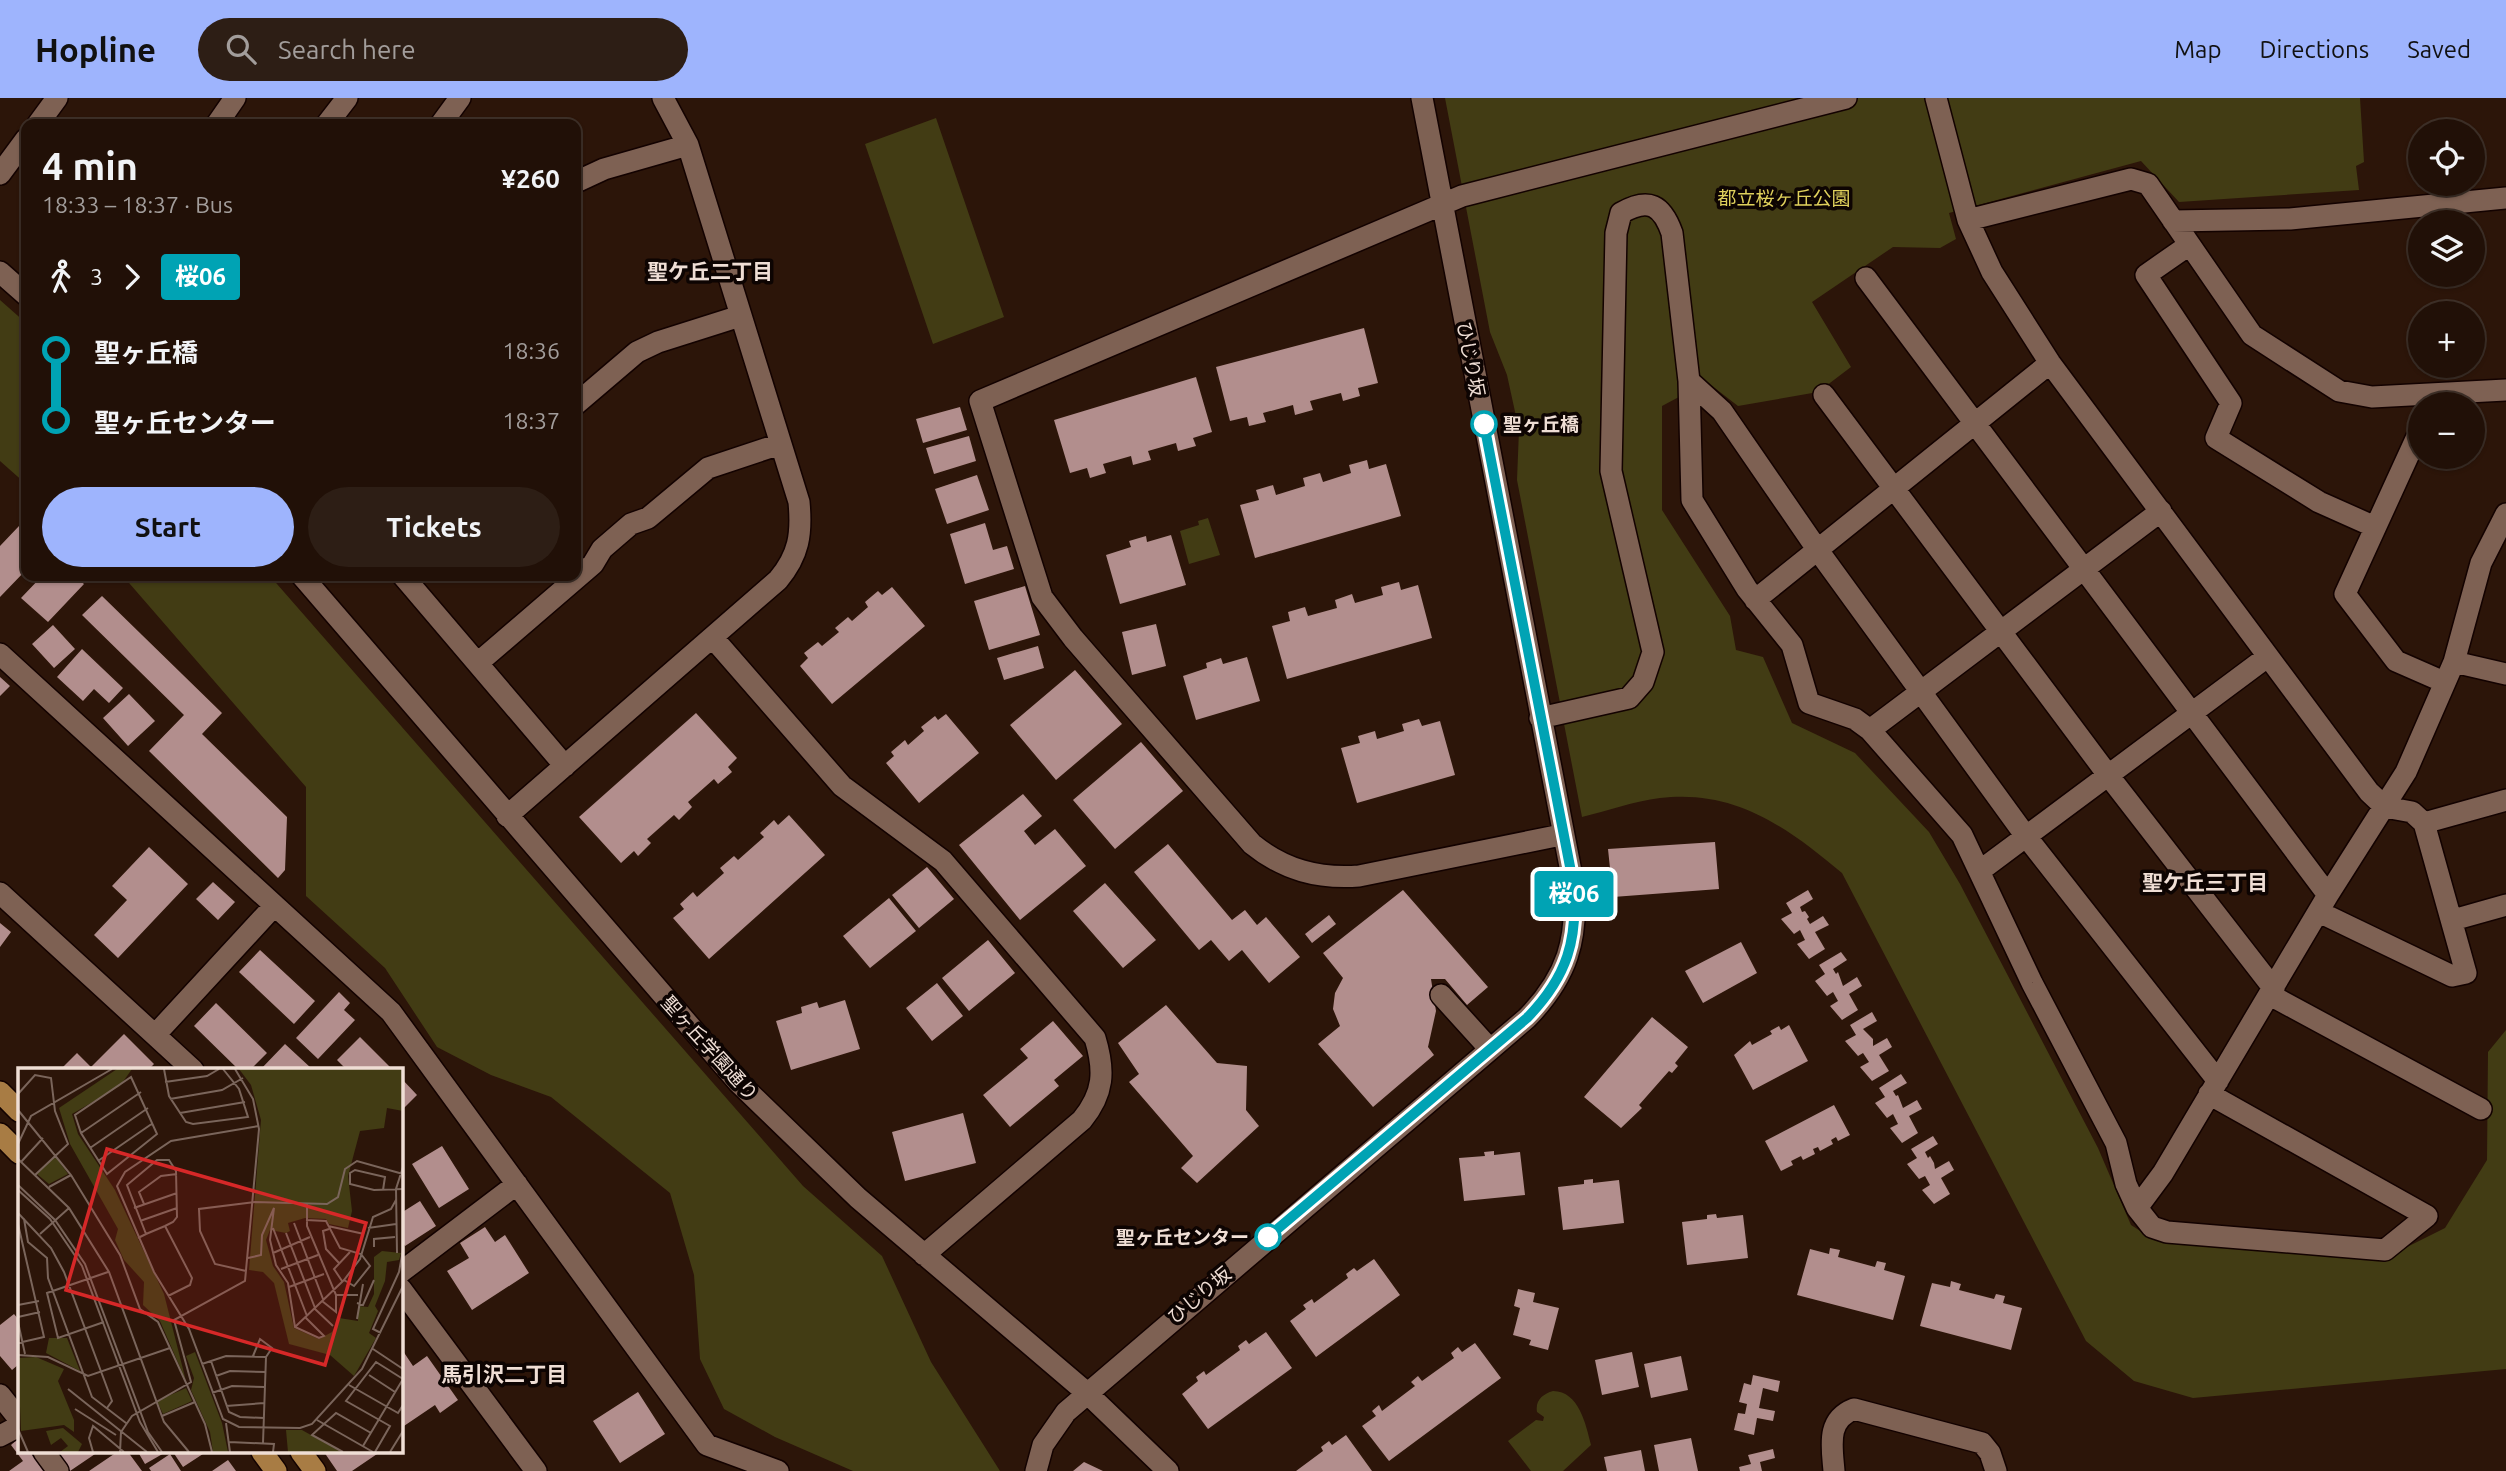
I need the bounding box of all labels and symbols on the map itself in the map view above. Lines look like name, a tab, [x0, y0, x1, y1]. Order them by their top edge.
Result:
park label: 都立桜ヶ丘公園	[1717, 187, 1851, 209]
district label: 聖ケ丘二丁目	[647, 259, 773, 283]
street label: ひじり坂	[1453, 320, 1489, 398]
marker: 聖ヶ丘橋	[1471, 411, 1497, 437]
place label: 聖ヶ丘橋	[1503, 413, 1579, 435]
district label: 聖ケ丘三丁目	[2142, 870, 2268, 894]
line badge: 桜06	[1534, 871, 1614, 917]
street label: 聖ヶ丘学園通り	[657, 991, 763, 1105]
inset map	[18, 1068, 402, 1454]
marker: 聖ヶ丘センター	[1255, 1224, 1281, 1250]
place label: 聖ヶ丘センター	[1116, 1226, 1249, 1248]
street label: ひじり坂	[1163, 1262, 1235, 1328]
district label: 馬引沢二丁目	[441, 1362, 567, 1386]

